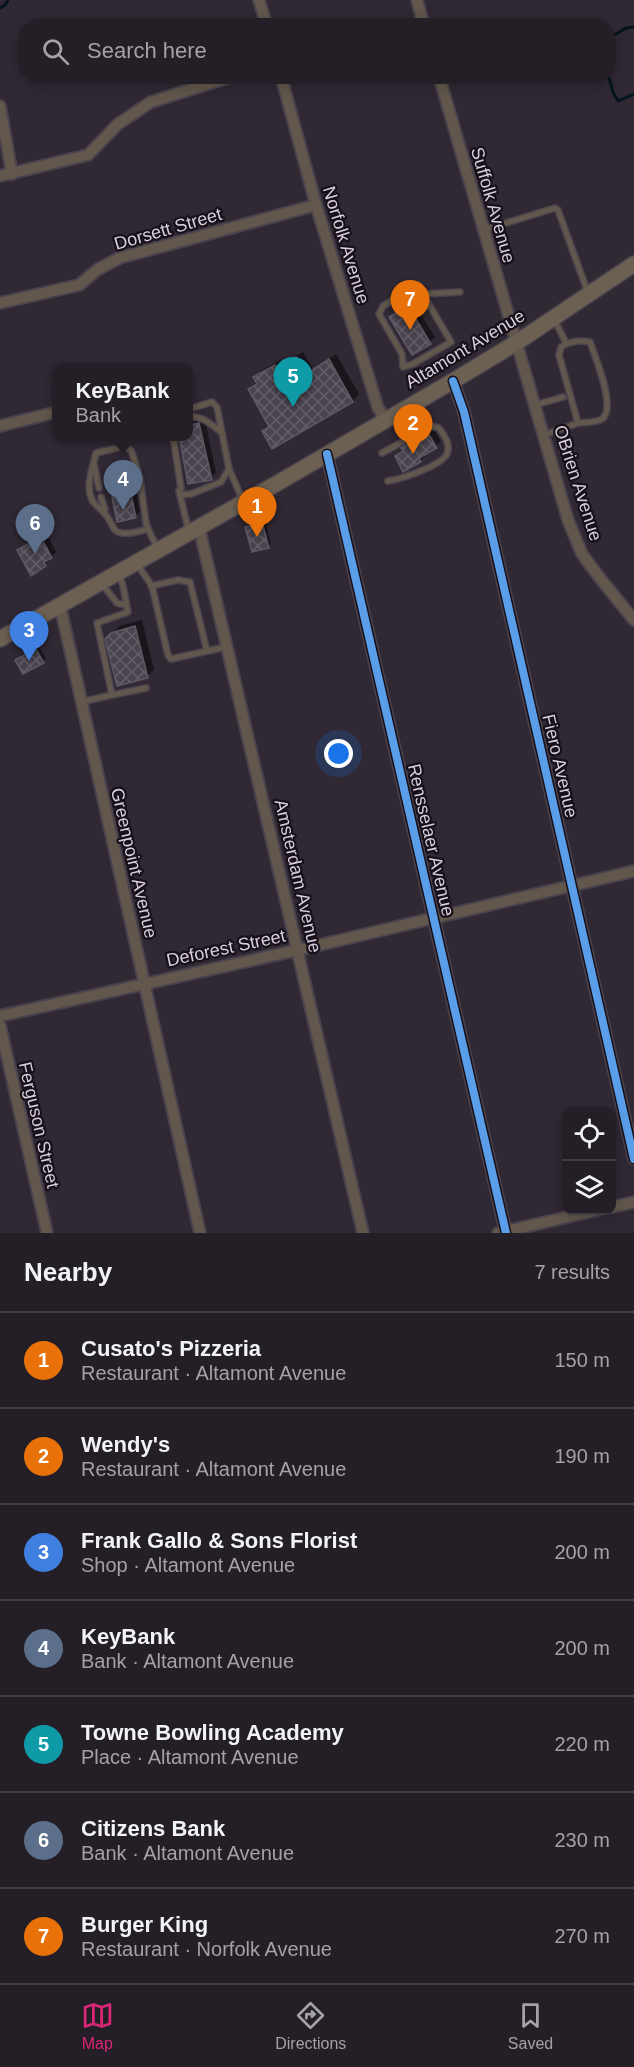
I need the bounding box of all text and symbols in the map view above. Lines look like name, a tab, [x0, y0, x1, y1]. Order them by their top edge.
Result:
search box	[18, 18, 616, 84]
icon: search	[39, 35, 72, 68]
text: Search here	[87, 38, 207, 63]
street label: Suffolk Avenue	[467, 145, 519, 265]
street label: Norfolk Avenue	[319, 184, 373, 306]
street label: Dorsett Street	[112, 204, 224, 254]
pin: 7	[390, 280, 430, 330]
street label: Altamont Avenue	[402, 305, 528, 393]
pin: 5	[274, 358, 312, 407]
popup	[52, 363, 193, 441]
text: KeyBank	[75, 378, 170, 403]
text: Bank	[75, 404, 121, 426]
pin: 2	[394, 404, 432, 454]
street label: OBrien Avenue	[550, 422, 606, 544]
pin: 4	[104, 460, 142, 510]
pin: 1	[238, 488, 276, 537]
pin: 6	[15, 504, 54, 554]
pin: 3	[9, 612, 48, 661]
street label: Fiero Avenue	[538, 712, 582, 820]
your location	[324, 739, 353, 768]
street label: Rensselaer Avenue	[404, 762, 458, 918]
street label: Greenpoint Avenue	[107, 786, 161, 940]
street label: Amsterdam Avenue	[271, 797, 325, 955]
street label: Deforest Street	[165, 926, 287, 970]
street label: Ferguson Street	[15, 1060, 63, 1190]
map controls	[562, 1107, 616, 1215]
button: locate	[562, 1107, 616, 1161]
button: layers	[562, 1161, 616, 1215]
text: Nearby	[24, 1257, 112, 1287]
text: 7 results	[534, 1261, 610, 1283]
text: Cusato's Pizzeria	[81, 1336, 261, 1361]
text: 1	[38, 1349, 49, 1371]
text: 150 m	[554, 1349, 610, 1371]
text: Restaurant · Altamont Avenue	[81, 1362, 346, 1384]
text: Wendy's	[81, 1432, 170, 1457]
text: 2	[38, 1445, 49, 1467]
text: 190 m	[554, 1445, 610, 1467]
text: Restaurant · Altamont Avenue	[81, 1458, 346, 1480]
text: Frank Gallo & Sons Florist	[81, 1528, 357, 1553]
text: 3	[38, 1541, 49, 1563]
text: 200 m	[554, 1541, 610, 1563]
text: Shop · Altamont Avenue	[81, 1554, 295, 1576]
text: KeyBank	[81, 1624, 175, 1649]
text: 4	[38, 1637, 49, 1659]
text: 200 m	[554, 1637, 610, 1659]
text: Bank · Altamont Avenue	[81, 1650, 294, 1672]
text: Towne Bowling Academy	[81, 1720, 344, 1745]
text: 5	[38, 1733, 49, 1755]
text: 220 m	[554, 1733, 610, 1755]
text: Place · Altamont Avenue	[81, 1746, 299, 1768]
text: Citizens Bank	[81, 1816, 225, 1841]
text: 6	[38, 1829, 49, 1851]
text: 230 m	[554, 1829, 610, 1851]
text: Bank · Altamont Avenue	[81, 1842, 294, 1864]
text: Burger King	[81, 1912, 208, 1937]
text: 7	[38, 1925, 49, 1947]
text: 270 m	[554, 1925, 610, 1947]
text: Restaurant · Norfolk Avenue	[81, 1938, 332, 1960]
tab: Map	[81, 1999, 114, 2053]
tab: Directions	[275, 1999, 346, 2053]
tab: Saved	[508, 1999, 553, 2053]

